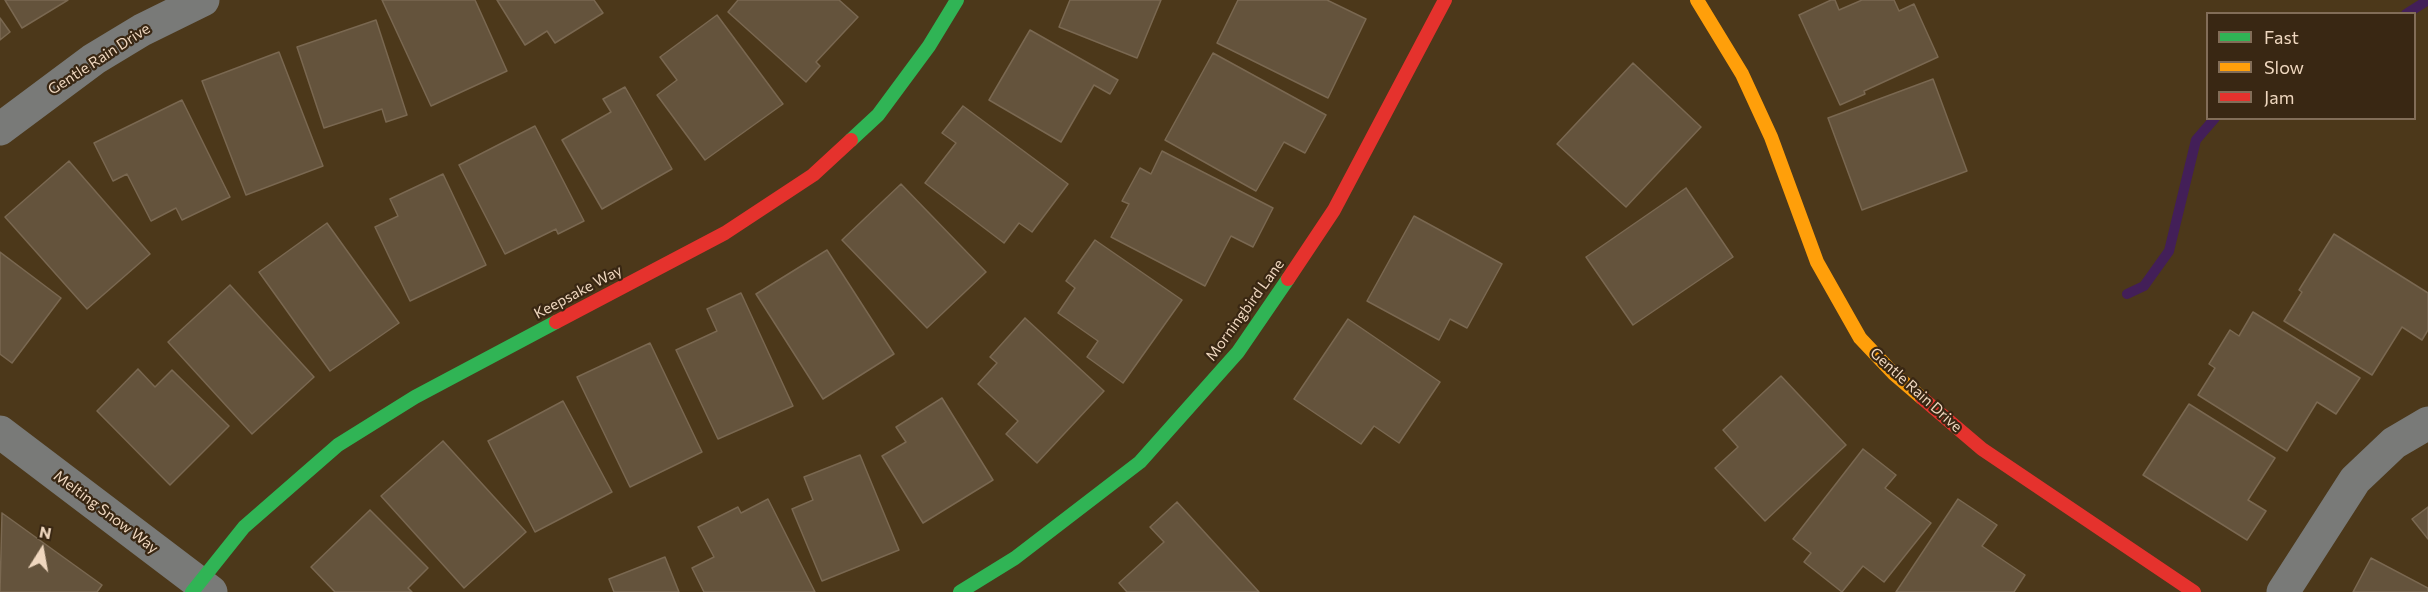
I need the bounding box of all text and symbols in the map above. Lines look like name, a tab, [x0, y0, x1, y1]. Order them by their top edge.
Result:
legend	[2206, 12, 2416, 120]
street label: Gentle Rain Drive	[45, 19, 153, 99]
text: Fast	[2264, 26, 2299, 48]
text: Slow	[2264, 56, 2304, 78]
text: Jam	[2264, 86, 2294, 108]
street label: Morningbird Lane	[1202, 256, 1288, 364]
street label: Keepsake Way	[531, 261, 625, 323]
street label: Gentle Rain Drive	[1866, 344, 1966, 436]
street label: Melting Snow Way	[50, 467, 162, 557]
north arrow	[12, 520, 72, 580]
text: N	[38, 521, 53, 542]

